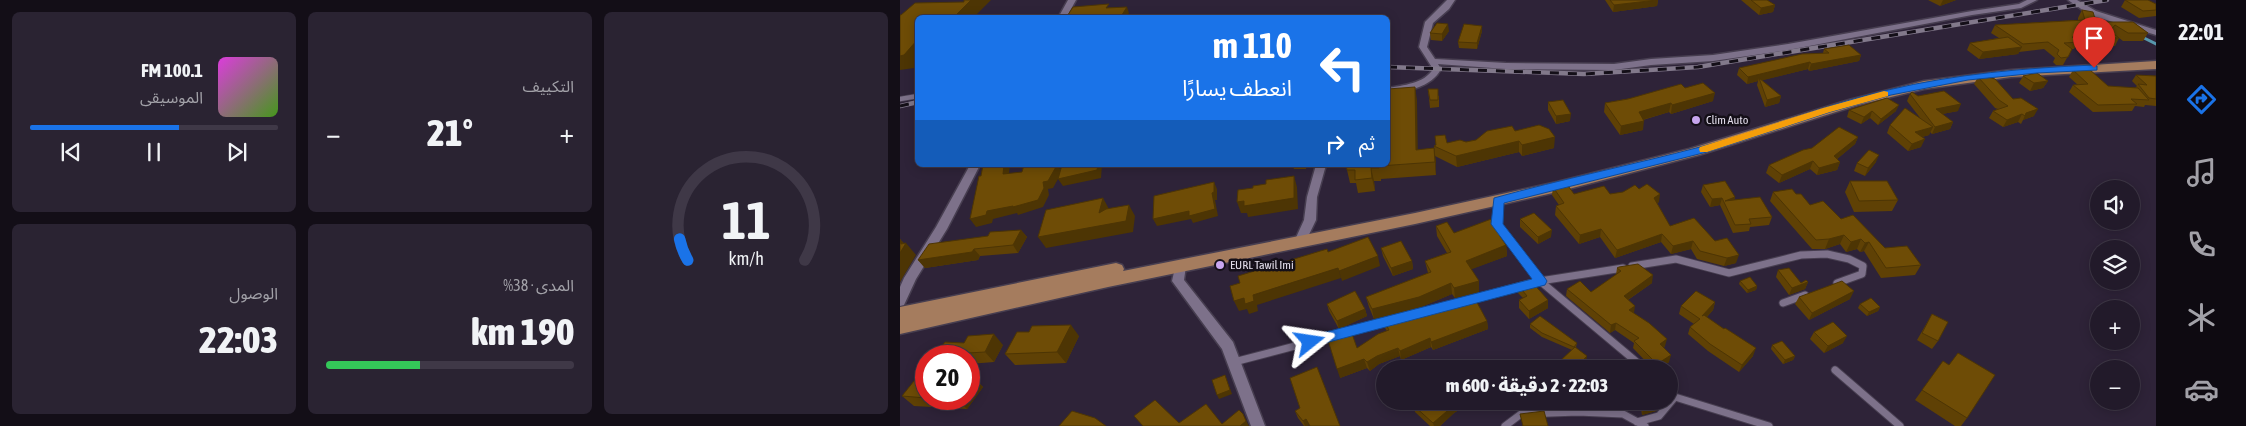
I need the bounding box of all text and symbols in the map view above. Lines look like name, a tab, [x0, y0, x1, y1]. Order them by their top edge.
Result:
pin	[2073, 17, 2115, 68]
text: 22:01	[2178, 19, 2224, 45]
icon: arrive	[2080, 24, 2108, 52]
text: 110 m	[1213, 25, 1292, 65]
icon: left	[1310, 35, 1375, 100]
text: 100.1 FM	[141, 59, 203, 81]
text: انعطف يسارًا	[1182, 75, 1292, 101]
text: التكييف	[522, 77, 574, 95]
icon: directions	[2184, 82, 2219, 117]
text: الموسيقى	[140, 88, 203, 106]
text: 21°	[427, 111, 473, 154]
place label: Clim Auto	[1706, 113, 1749, 127]
marker: Clim Auto	[1690, 114, 1702, 126]
text: −	[326, 117, 341, 149]
text: +	[559, 117, 574, 149]
icon: right	[1321, 130, 1349, 158]
text: ثم	[1359, 132, 1375, 154]
icon: previous	[57, 138, 85, 166]
icon: pause	[140, 138, 168, 166]
icon: next	[223, 138, 251, 166]
icon: music	[2184, 155, 2219, 190]
map controls	[2090, 180, 2140, 410]
button: sound	[2090, 180, 2140, 230]
text: 11	[722, 190, 770, 250]
icon: phone	[2184, 227, 2219, 262]
button: layers	[2090, 240, 2140, 290]
text: km/h	[728, 248, 764, 269]
place label: EURL Tawil Imi	[1230, 258, 1294, 272]
marker: EURL Tawil Imi	[1214, 259, 1226, 271]
text: المدى · 38%	[503, 276, 574, 294]
text: الوصول	[229, 284, 278, 302]
button: +	[2090, 300, 2140, 350]
icon: climate	[2184, 300, 2219, 335]
text: 190 km	[471, 310, 574, 353]
position arrow	[1283, 315, 1335, 367]
text: 22:03	[199, 318, 278, 361]
speed limit sign: 20	[915, 345, 980, 410]
button: −	[2090, 360, 2140, 410]
icon: car	[2184, 372, 2219, 407]
text: 22:03 · 2 دقيقة · 600 m	[1446, 374, 1608, 396]

